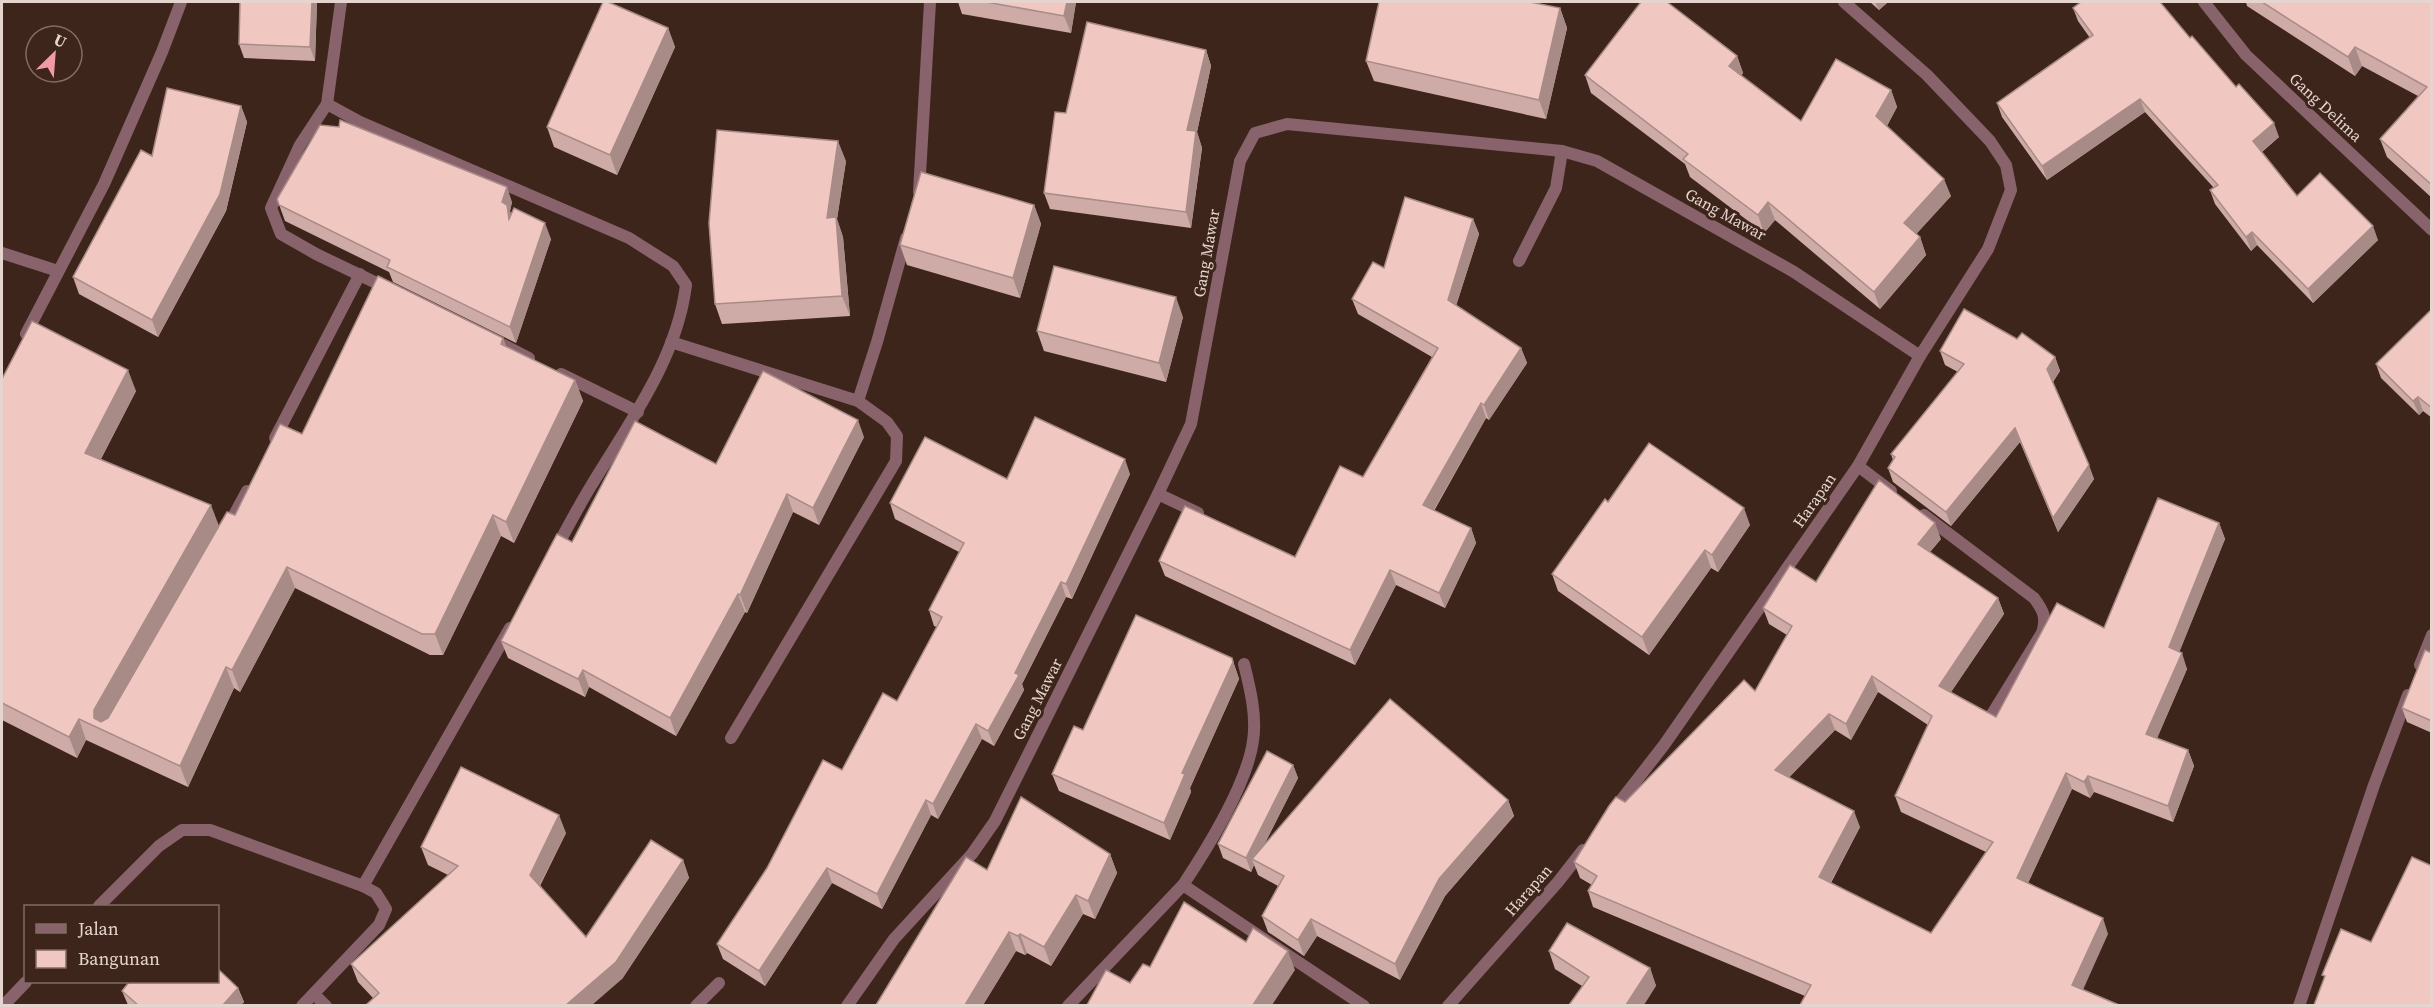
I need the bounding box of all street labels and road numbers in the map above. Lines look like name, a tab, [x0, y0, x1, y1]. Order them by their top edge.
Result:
street label: Gang Delima	[2285, 68, 2368, 147]
street label: Gang Mawar	[1682, 183, 1771, 245]
street label: Gang Mawar	[1187, 207, 1225, 299]
street label: Harapan	[1787, 468, 1841, 532]
street label: Gang Mawar	[1007, 654, 1067, 744]
street label: Harapan	[1499, 859, 1557, 921]

